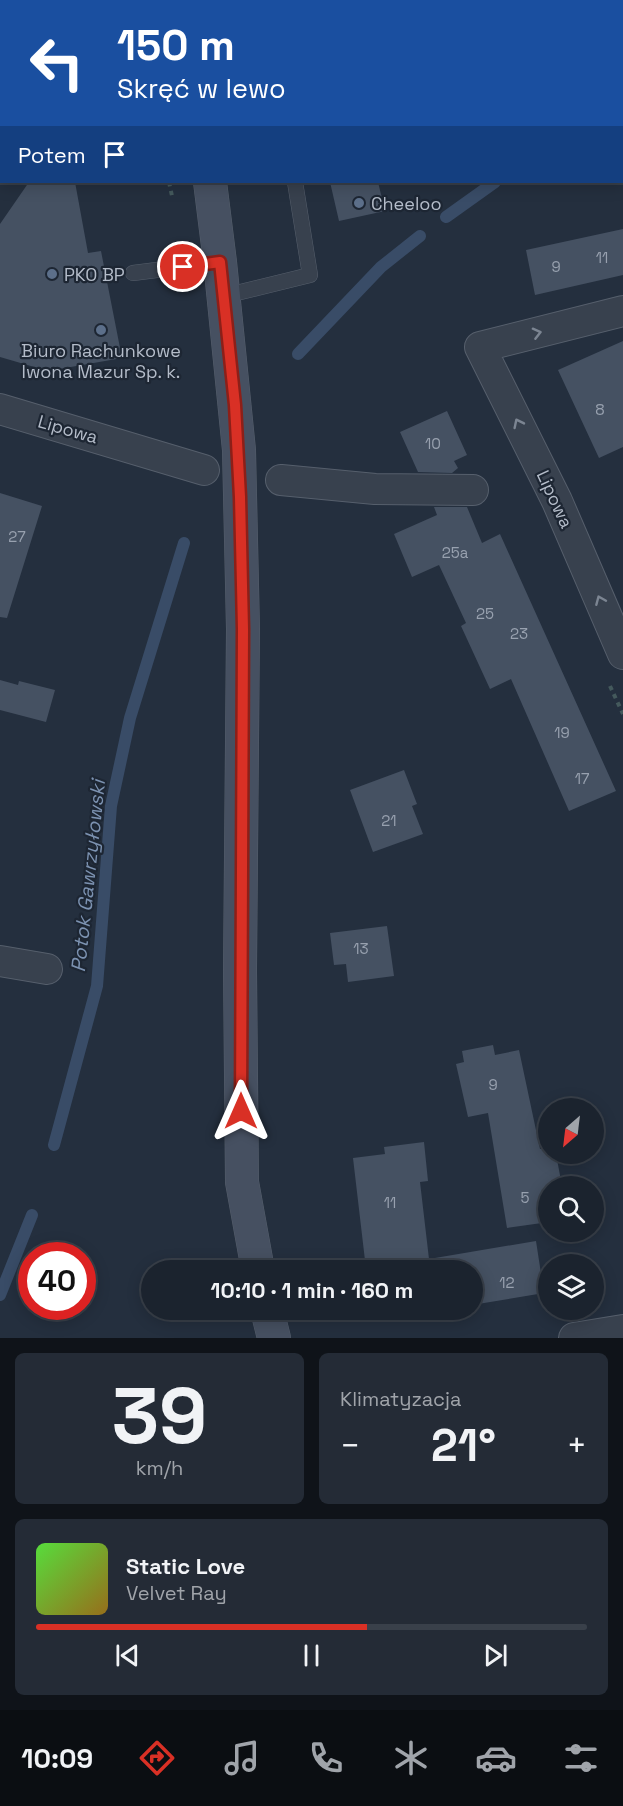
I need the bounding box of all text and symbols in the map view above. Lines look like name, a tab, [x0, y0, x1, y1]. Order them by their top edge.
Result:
text: 150 m	[117, 19, 235, 72]
icon: left	[18, 24, 96, 102]
text: Skręć w lewo	[117, 71, 286, 106]
icon: arrive	[98, 138, 131, 171]
text: Potem	[18, 141, 86, 169]
place label: Cheeloo	[371, 192, 442, 215]
marker: Cheeloo	[352, 196, 366, 210]
pin	[157, 241, 208, 292]
house number: 11	[596, 248, 608, 267]
icon: arrive	[166, 250, 199, 283]
house number: 9	[551, 257, 561, 276]
place label: PKO BP	[64, 263, 125, 286]
marker: PKO BP	[45, 267, 59, 281]
marker: Biuro Rachunkowe Iwona Mazur Sp. k.	[94, 323, 108, 337]
one-way arrow	[532, 327, 542, 340]
place label: Biuro Rachunkowe Iwona Mazur Sp. k.	[21, 339, 181, 383]
house number: 8	[595, 400, 605, 419]
street label: Lipowa	[35, 409, 101, 449]
one-way arrow	[514, 418, 525, 429]
house number: 10	[425, 434, 441, 453]
street label: Lipowa	[532, 466, 578, 532]
house number: 27	[8, 527, 26, 546]
house number: 25a	[442, 543, 469, 562]
one-way arrow	[595, 595, 607, 606]
house number: 25	[476, 604, 494, 623]
house number: 23	[510, 624, 528, 643]
house number: 19	[554, 723, 570, 742]
house number: 17	[575, 769, 589, 788]
water label: Potok Gawrzyłowski	[65, 777, 111, 973]
house number: 21	[381, 811, 397, 830]
house number: 13	[353, 939, 369, 958]
house number: 9	[488, 1075, 498, 1094]
position arrow	[209, 1079, 273, 1143]
north arrow	[538, 1098, 604, 1164]
map controls	[538, 1098, 604, 1320]
button: search	[538, 1176, 604, 1242]
house number: 5	[521, 1188, 530, 1207]
house number: 11	[384, 1193, 396, 1212]
speed limit sign: 40	[18, 1242, 96, 1320]
button: layers	[538, 1254, 604, 1320]
house number: 12	[499, 1273, 515, 1292]
text: 10:10 · 1 min · 160 m	[211, 1276, 413, 1304]
text: 39	[112, 1366, 207, 1466]
text: Klimatyzacja	[340, 1386, 462, 1412]
text: 21°	[431, 1417, 496, 1474]
text: −	[340, 1425, 360, 1467]
text: +	[567, 1425, 587, 1467]
text: km/h	[136, 1455, 183, 1481]
text: Static Love	[126, 1552, 245, 1580]
text: Velvet Ray	[126, 1580, 227, 1606]
icon: previous	[111, 1639, 144, 1672]
icon: pause	[295, 1639, 328, 1672]
icon: next	[479, 1639, 512, 1672]
icon: directions	[136, 1737, 178, 1779]
icon: music	[221, 1737, 263, 1779]
icon: phone	[305, 1737, 347, 1779]
icon: climate	[390, 1737, 432, 1779]
icon: car	[475, 1737, 517, 1779]
icon: filters	[560, 1737, 602, 1779]
text: 10:09	[21, 1741, 93, 1776]

